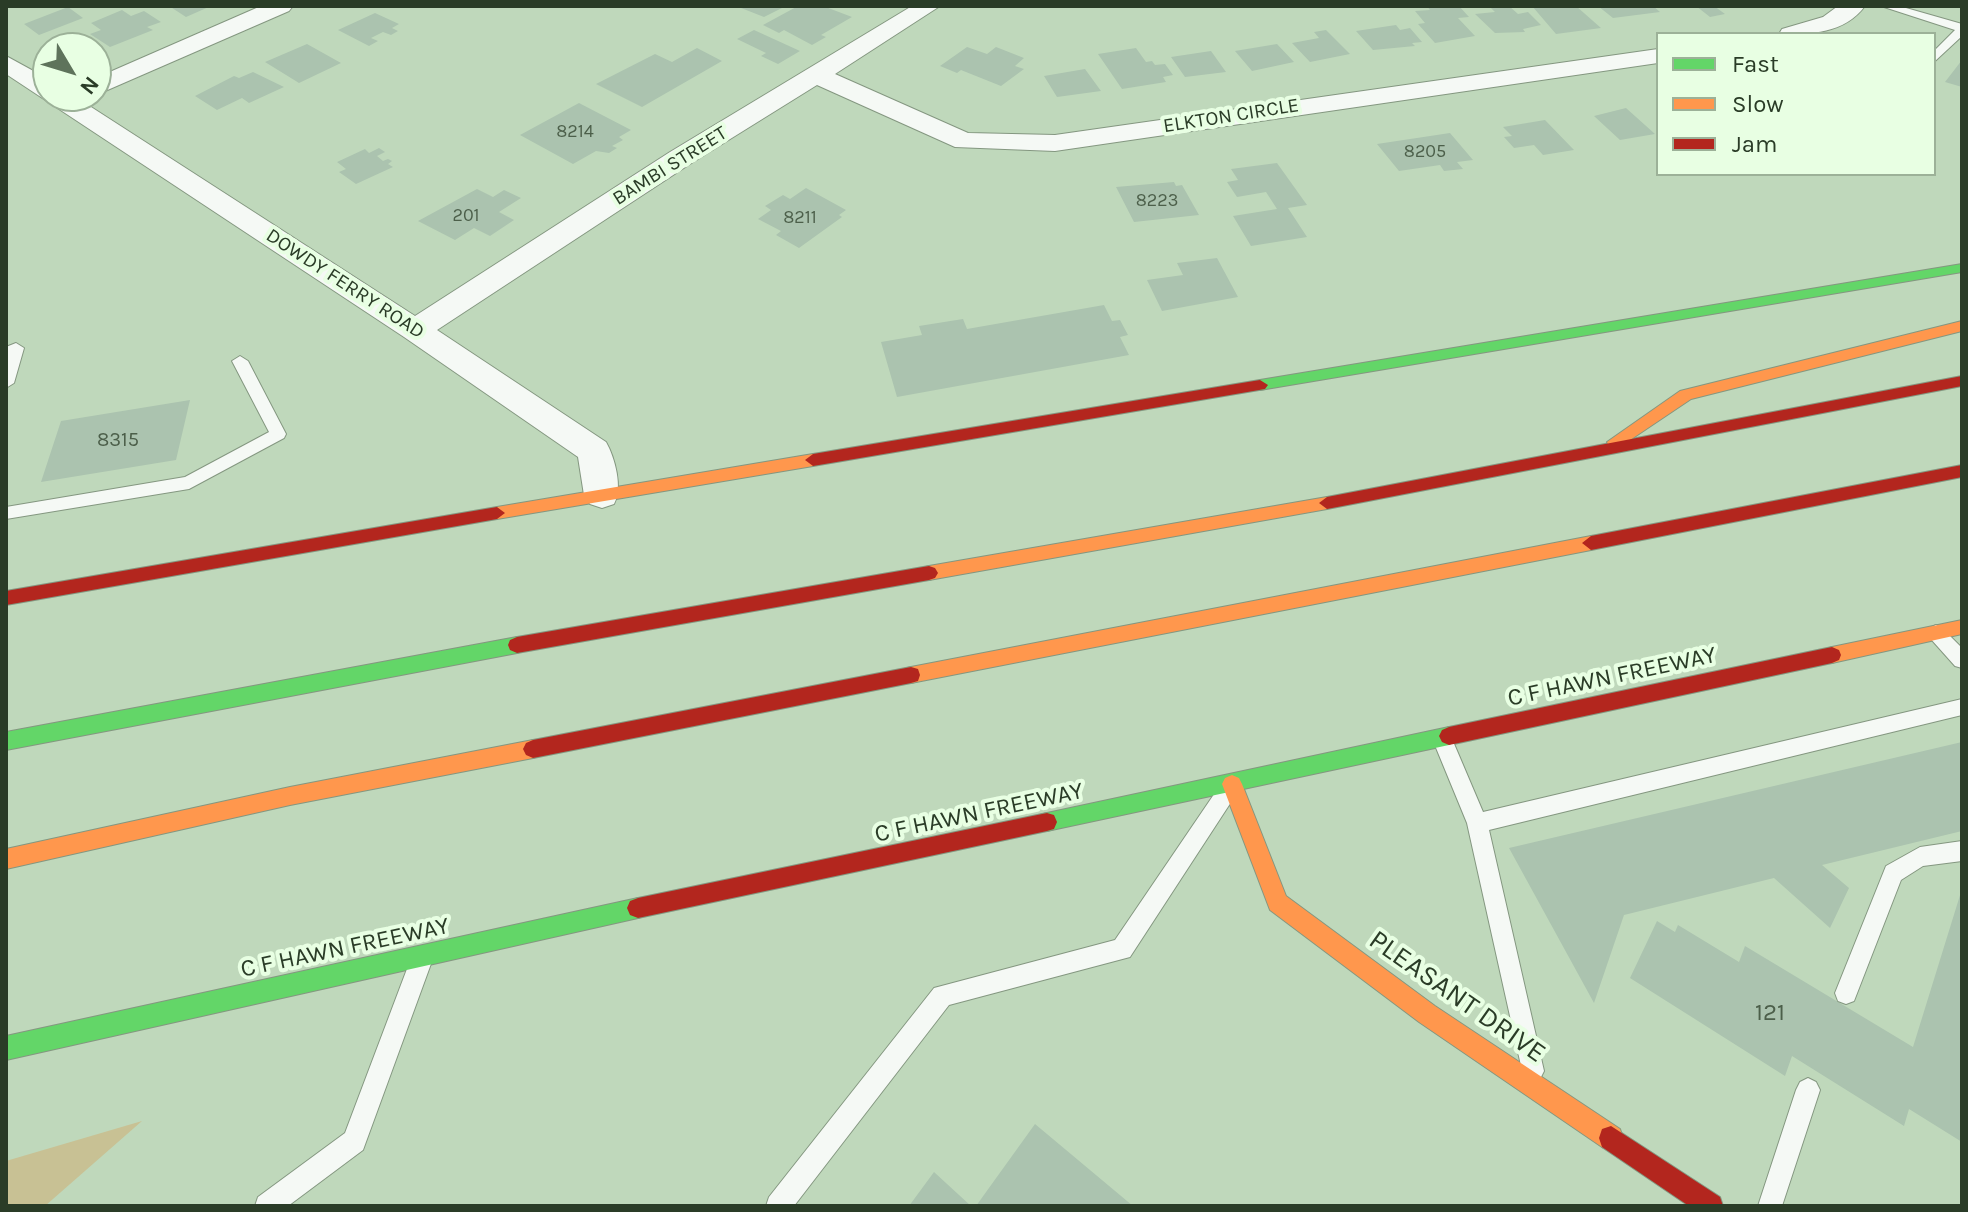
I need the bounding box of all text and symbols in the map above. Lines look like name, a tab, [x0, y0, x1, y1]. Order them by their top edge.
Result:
north arrow	[32, 32, 112, 112]
legend	[1656, 32, 1936, 176]
text: Fast	[1732, 50, 1779, 78]
text: N	[74, 71, 104, 100]
text: Slow	[1732, 90, 1784, 118]
street label: ELKTON CIRCLE	[1161, 93, 1301, 139]
house number: 8214	[556, 121, 594, 143]
street label: BAMBI STREET	[608, 121, 732, 211]
text: Jam	[1732, 130, 1777, 158]
house number: 8205	[1404, 141, 1446, 163]
house number: 8223	[1136, 190, 1178, 212]
house number: 201	[452, 205, 480, 227]
house number: 8211	[783, 207, 817, 229]
street label: DOWDY FERRY ROAD	[261, 224, 429, 344]
house number: 8315	[97, 428, 139, 452]
street label: C F HAWN FREEWAY	[1505, 641, 1719, 713]
street label: C F HAWN FREEWAY	[872, 777, 1086, 849]
street label: C F HAWN FREEWAY	[238, 912, 452, 984]
street label: PLEASANT DRIVE	[1362, 924, 1552, 1070]
house number: 121	[1755, 999, 1785, 1027]

